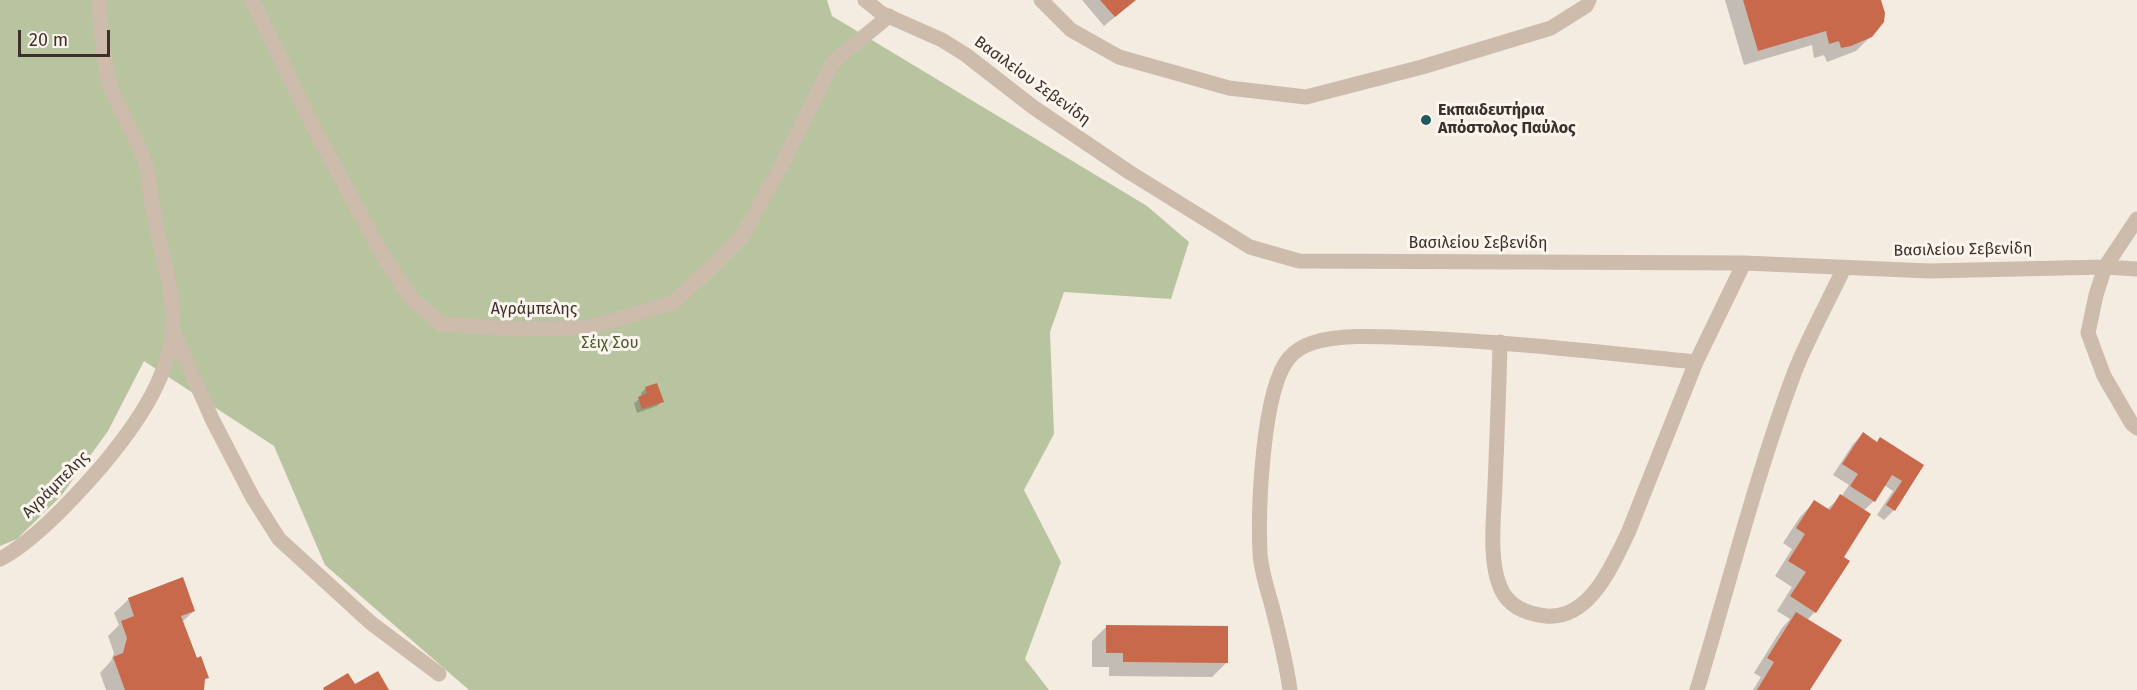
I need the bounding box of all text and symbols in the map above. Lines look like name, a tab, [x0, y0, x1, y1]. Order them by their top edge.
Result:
scale bar	[21, 18, 112, 56]
text: 20 m	[29, 29, 68, 51]
street label: Βασιλείου Σεβενίδη	[970, 32, 1094, 130]
place label: Εκπαιδευτήρια Απόστολος Παύλος	[1438, 101, 1576, 139]
marker: Εκπαιδευτήρια Απόστολος Παύλος	[1419, 113, 1433, 127]
street label: Βασιλείου Σεβενίδη	[1409, 234, 1547, 254]
street label: Βασιλείου Σεβενίδη	[1893, 239, 2033, 261]
street label: Αγράμπελης	[491, 300, 577, 320]
park label: Σέιχ Σου	[581, 334, 639, 354]
street label: Αγράμπελης	[19, 448, 93, 522]

